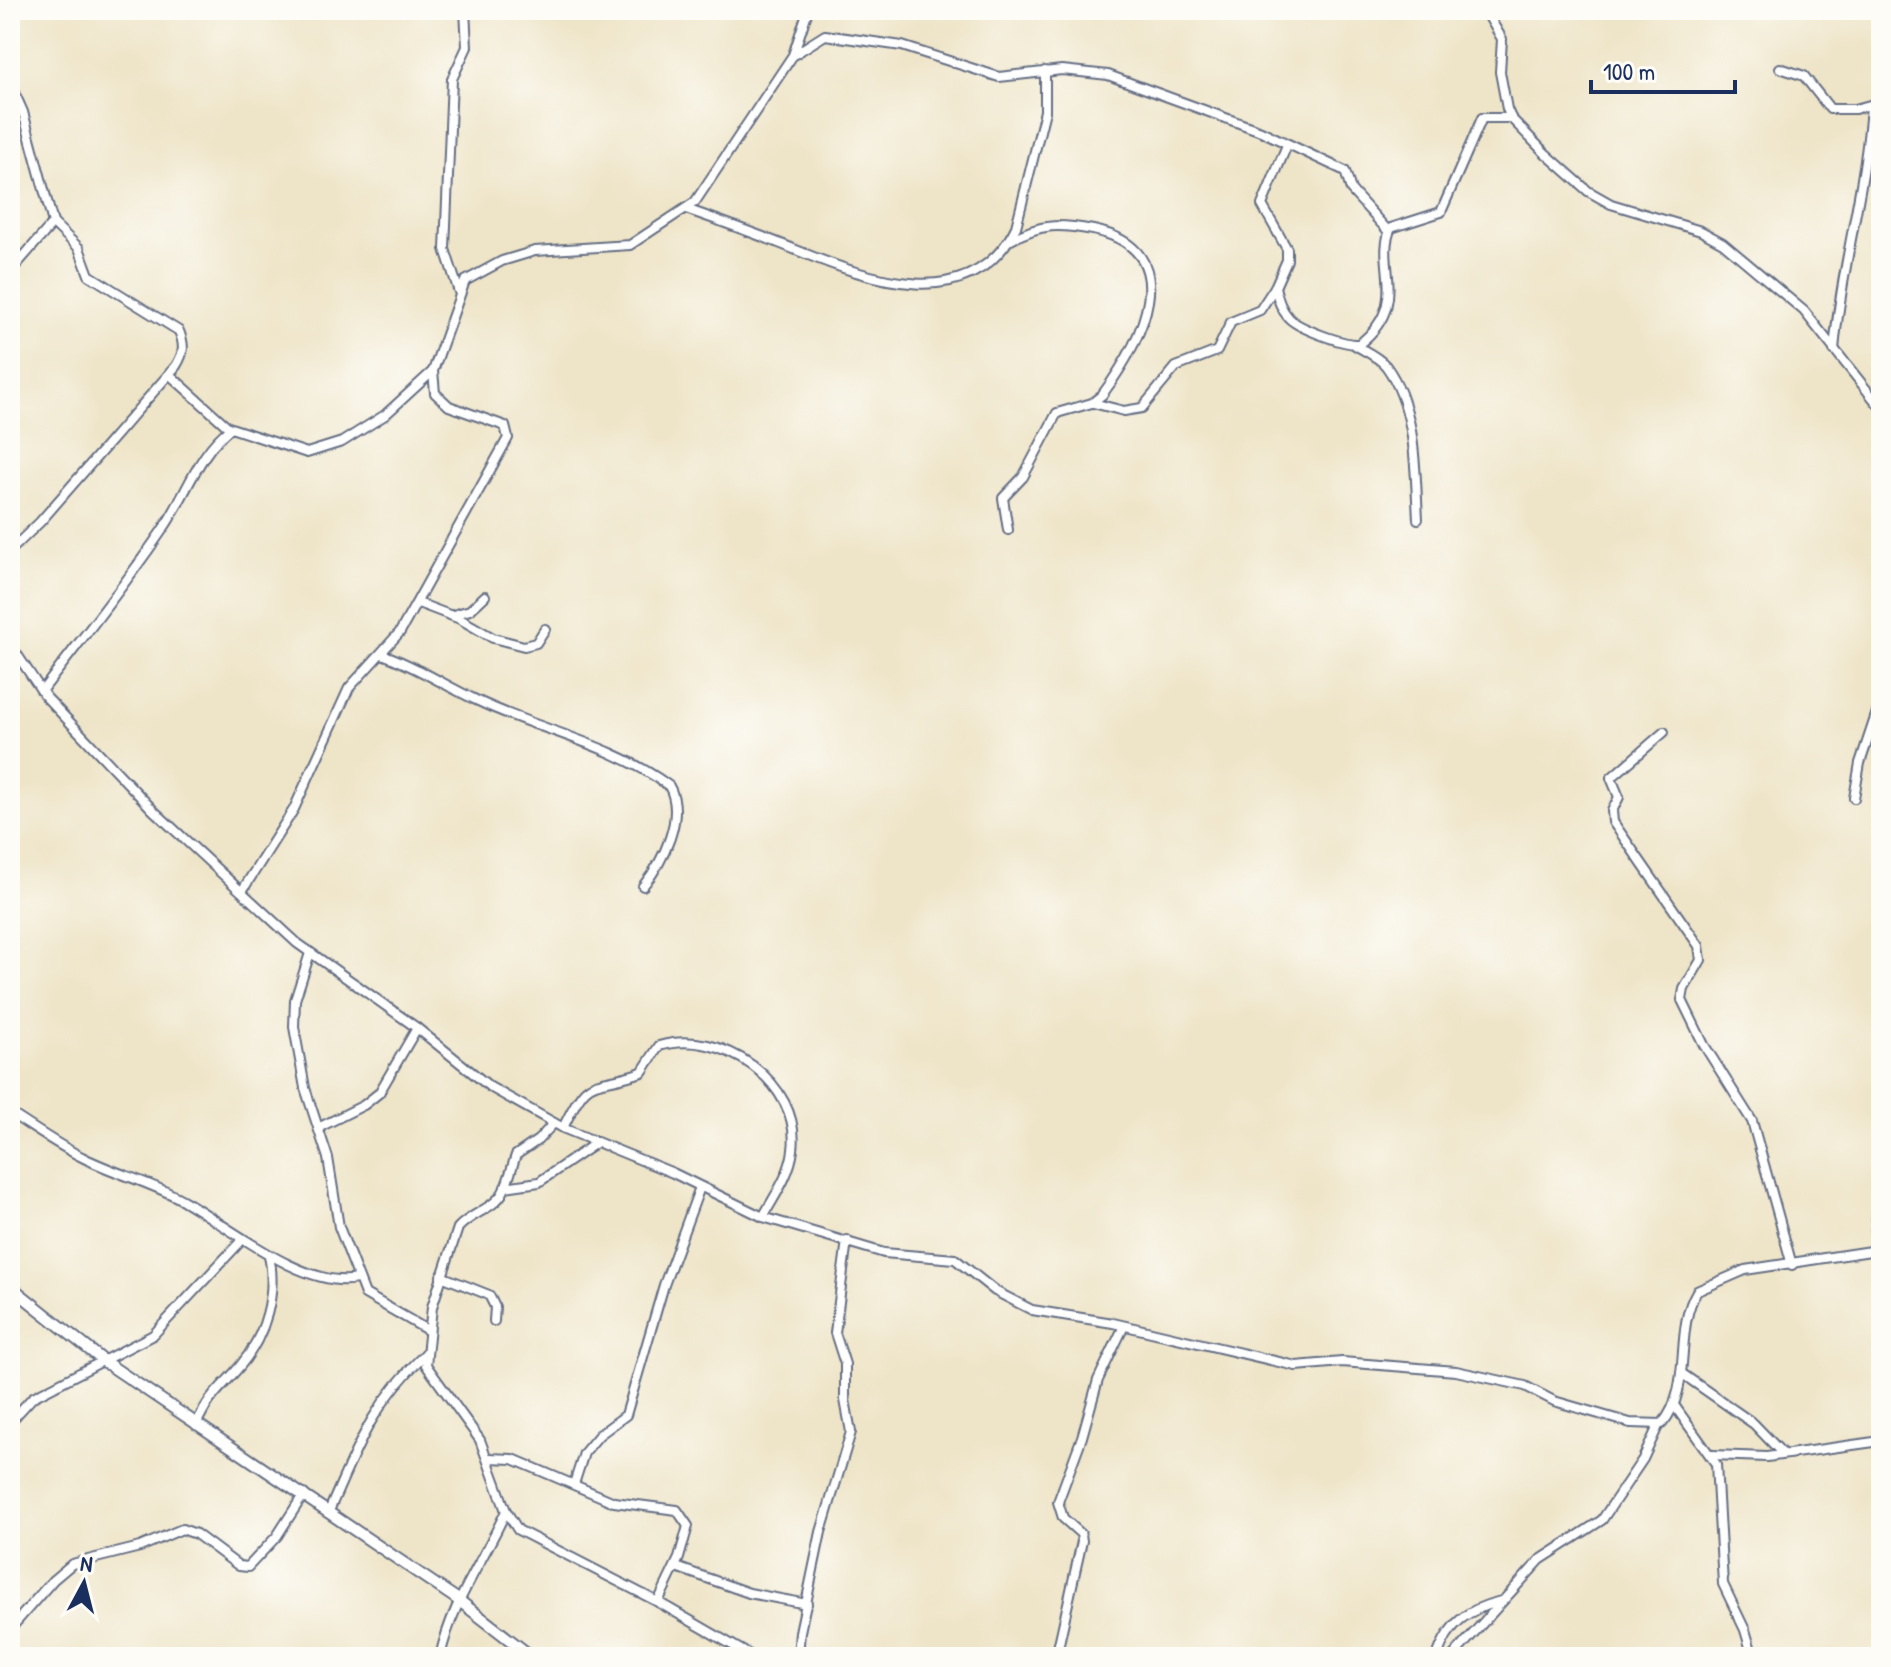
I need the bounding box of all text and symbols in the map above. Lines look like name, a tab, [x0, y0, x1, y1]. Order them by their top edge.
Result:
scale bar	[1591, 44, 1735, 94]
text: 100 m	[1603, 55, 1655, 87]
north arrow	[44, 1543, 124, 1623]
text: N	[79, 1548, 94, 1579]

